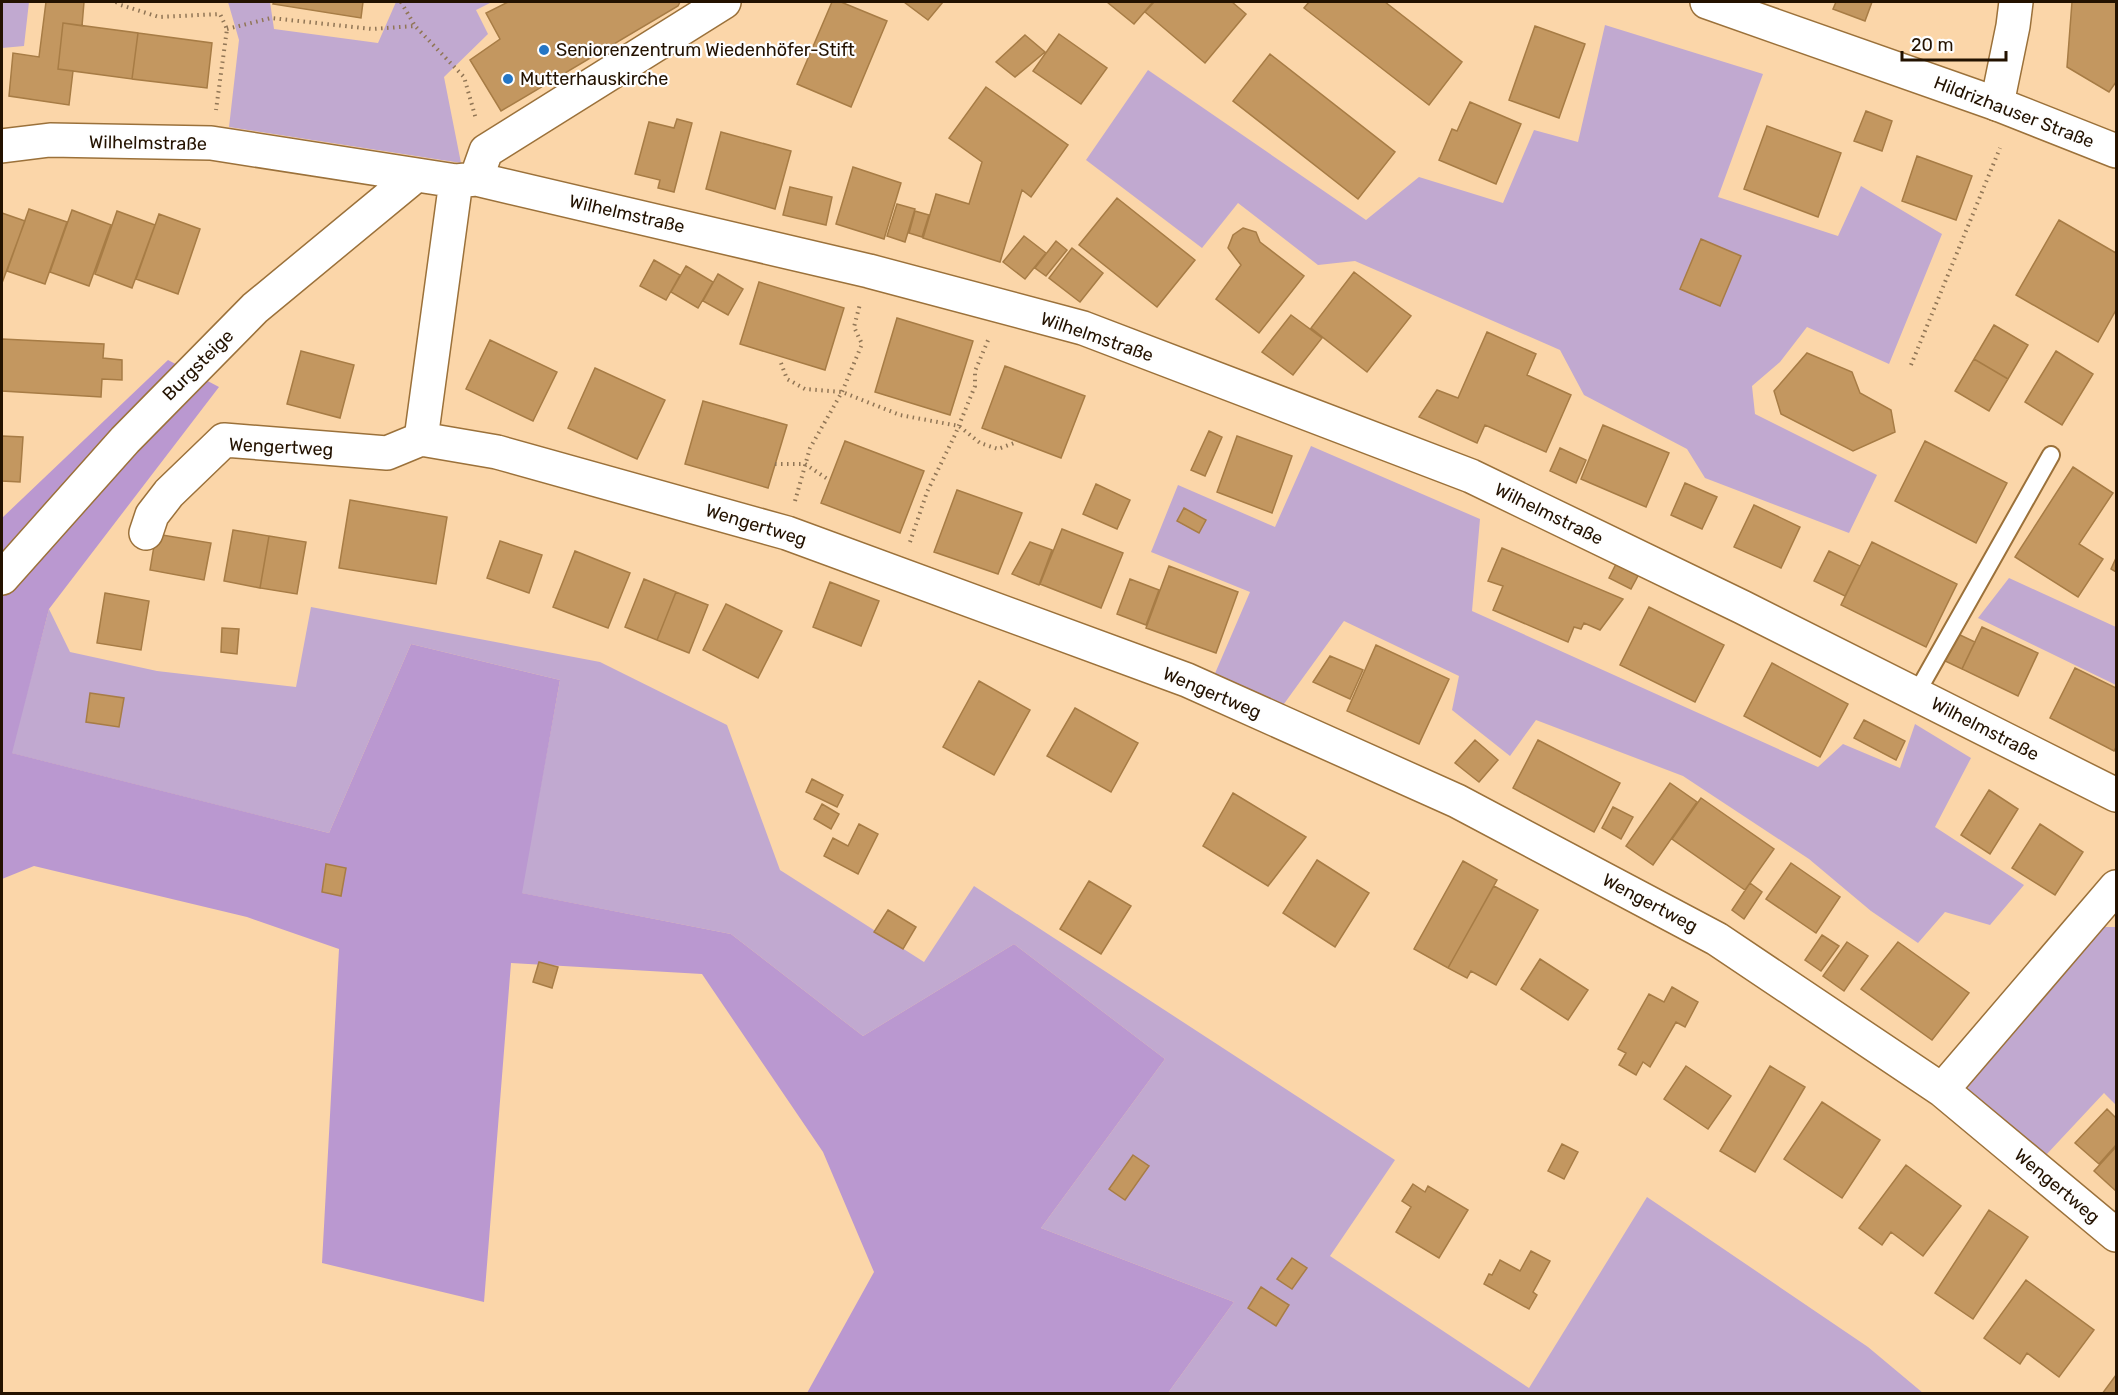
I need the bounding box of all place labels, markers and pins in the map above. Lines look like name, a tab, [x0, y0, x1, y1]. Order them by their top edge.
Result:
place label: Seniorenzentrum Wiedenhöfer-Stift	[556, 39, 855, 61]
marker: Seniorenzentrum Wiedenhöfer-Stift	[537, 43, 551, 57]
place label: Mutterhauskirche	[520, 68, 668, 90]
marker: Mutterhauskirche	[501, 72, 515, 86]

